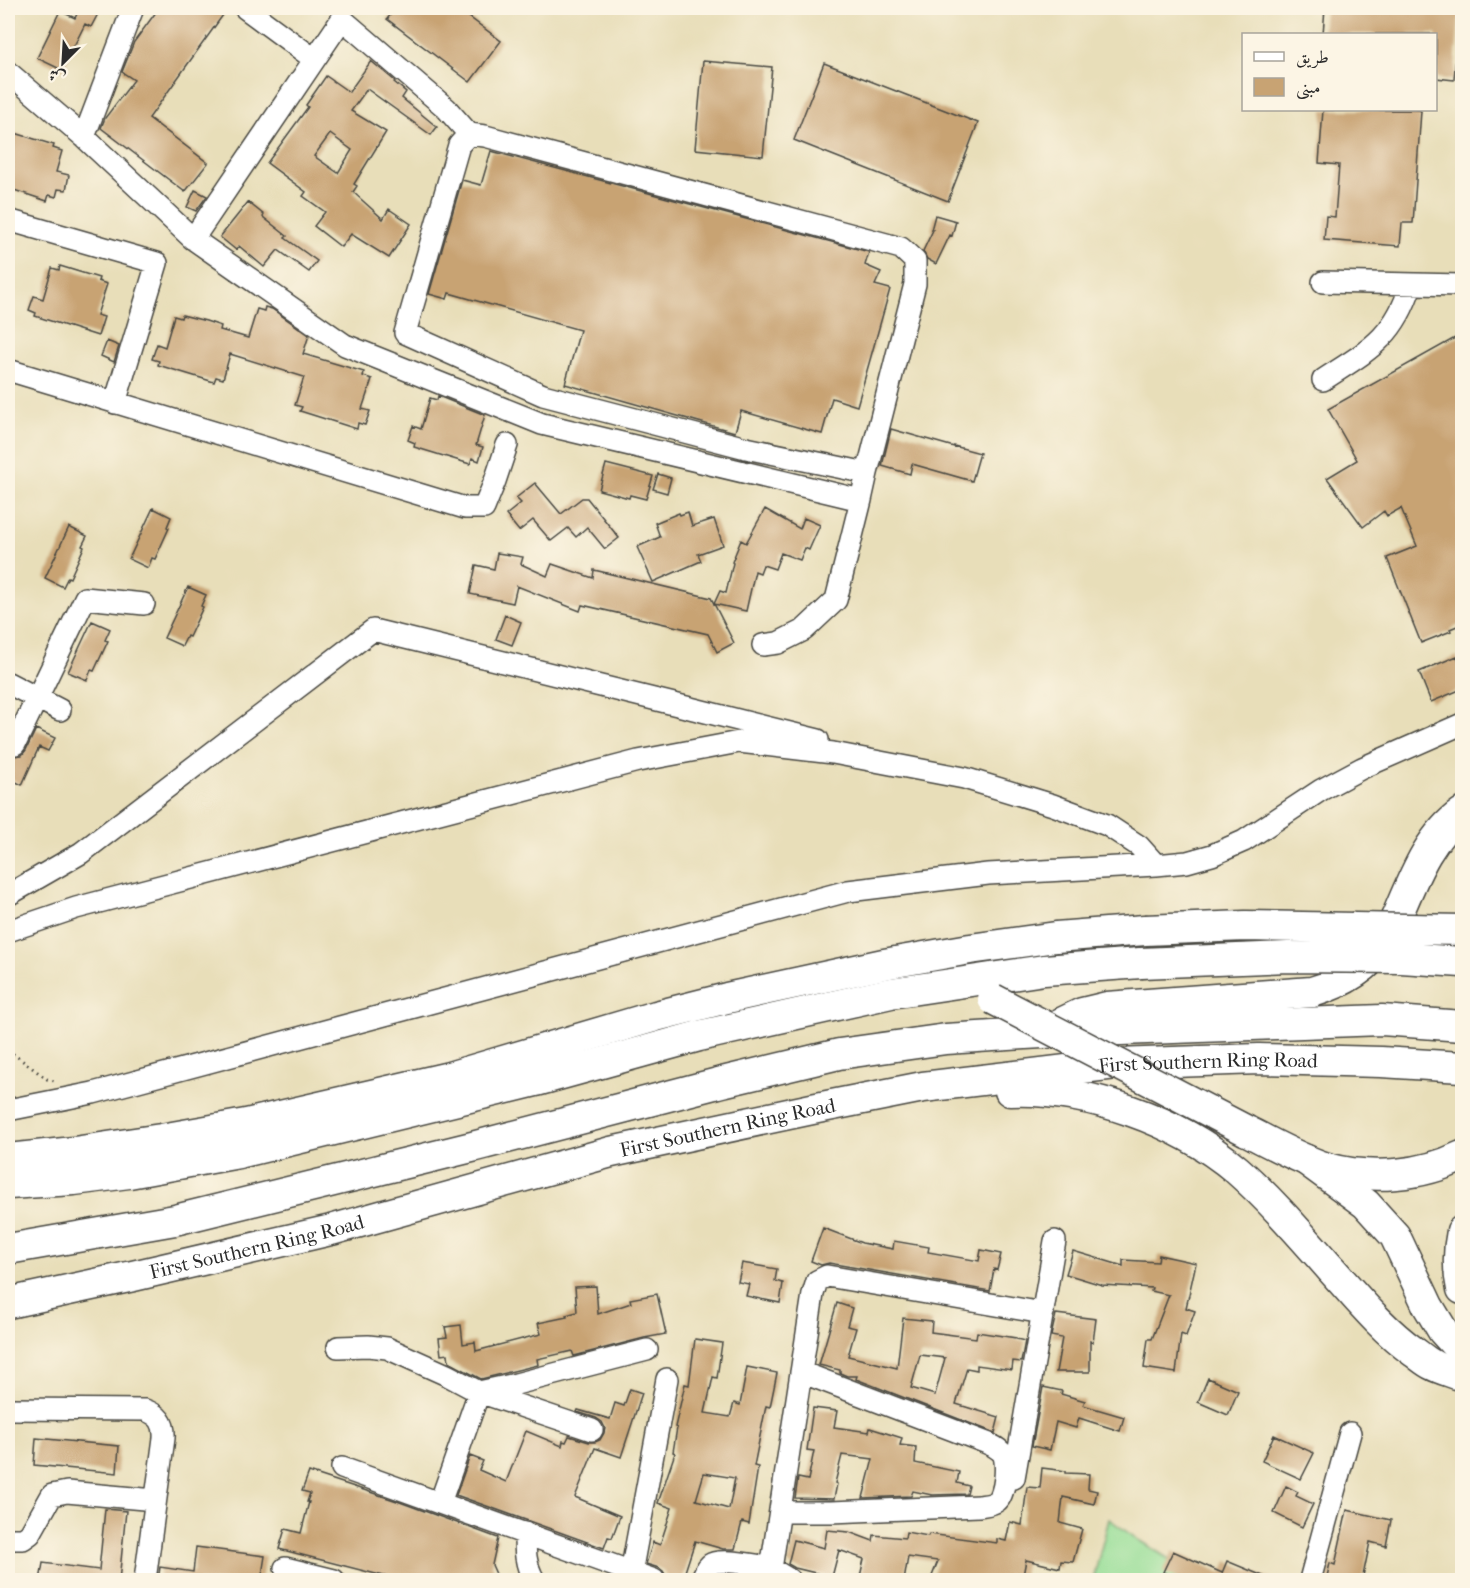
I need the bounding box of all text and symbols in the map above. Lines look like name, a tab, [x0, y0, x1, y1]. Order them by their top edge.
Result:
north arrow	[33, 33, 93, 93]
legend	[1242, 33, 1437, 111]
text: طريق	[1296, 47, 1329, 69]
text: ش	[46, 64, 68, 88]
text: مبنى	[1296, 77, 1321, 100]
street label: First Southern Ring Road	[1097, 1047, 1319, 1078]
street label: First Southern Ring Road	[618, 1093, 838, 1161]
street label: First Southern Ring Road	[147, 1210, 368, 1283]

